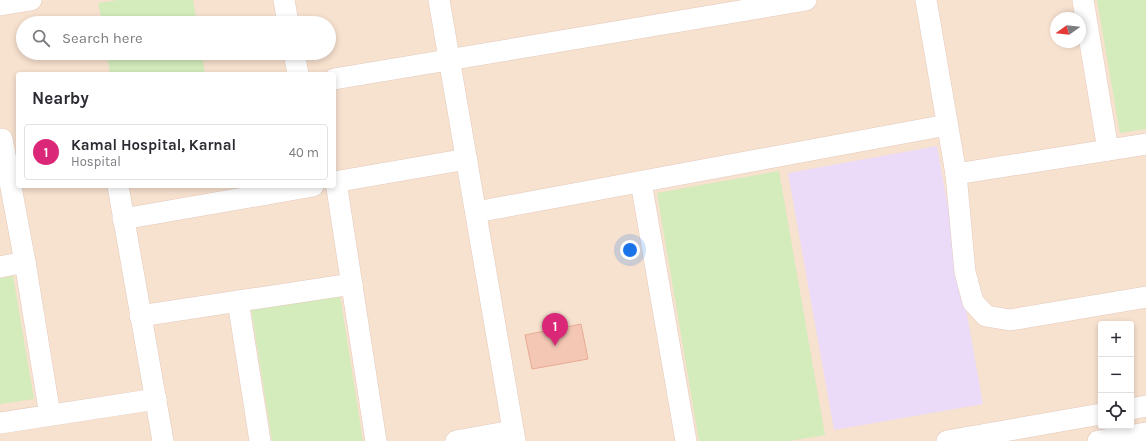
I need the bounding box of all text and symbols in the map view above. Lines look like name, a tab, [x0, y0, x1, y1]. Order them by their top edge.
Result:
north arrow	[1050, 12, 1086, 48]
search box	[16, 16, 336, 60]
icon: search	[30, 27, 52, 49]
text: Search here	[62, 29, 143, 47]
text: Nearby	[32, 88, 89, 108]
text: Kamal Hospital, Karnal	[71, 136, 236, 154]
text: 1	[44, 145, 48, 160]
text: 40 m	[289, 145, 319, 160]
text: Hospital	[71, 154, 121, 169]
your location	[620, 240, 640, 260]
pin: 1	[542, 313, 568, 346]
map controls	[1098, 321, 1134, 429]
button: +	[1098, 321, 1134, 357]
button: −	[1098, 357, 1134, 393]
button: locate	[1098, 393, 1134, 429]

